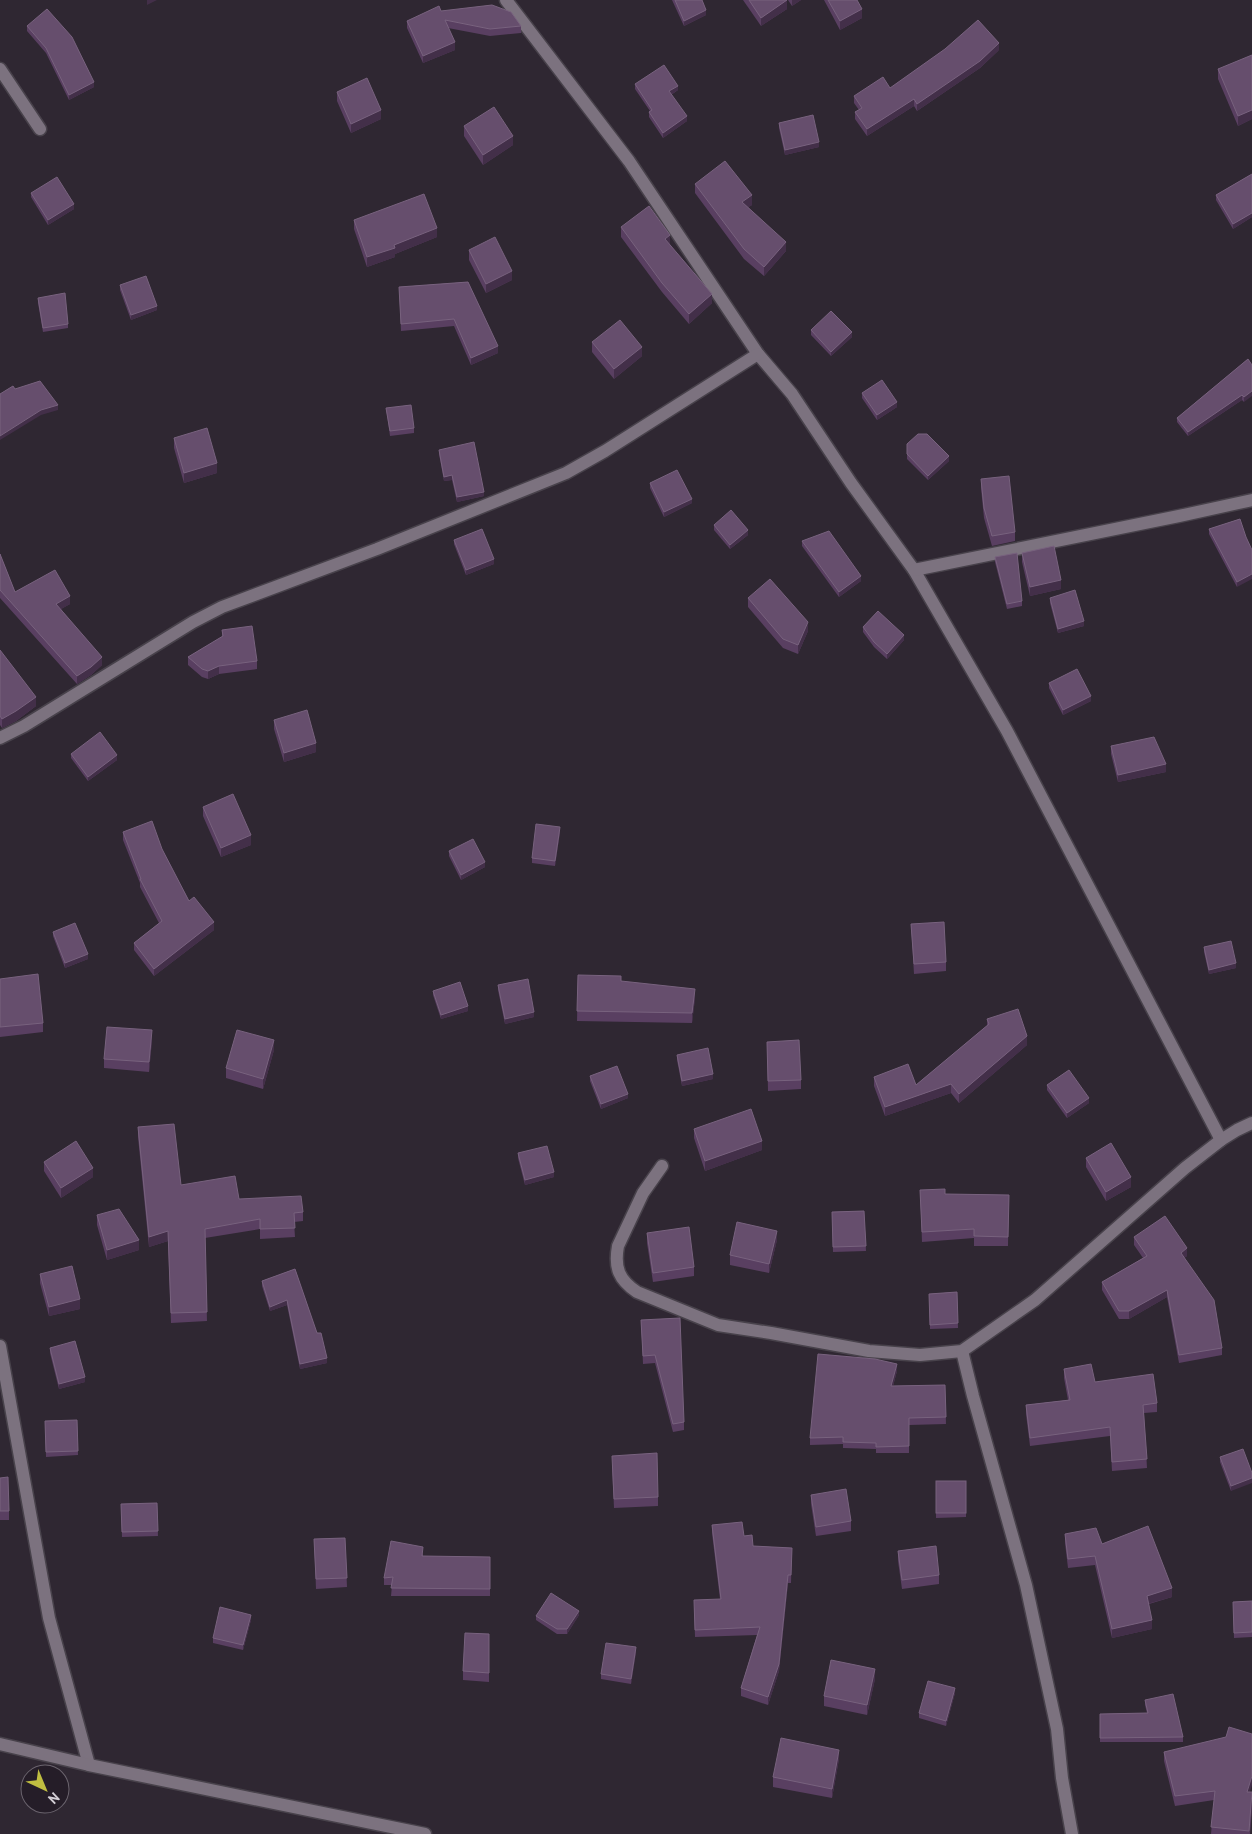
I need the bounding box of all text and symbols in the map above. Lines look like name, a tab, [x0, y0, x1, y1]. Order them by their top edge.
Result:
north arrow	[20, 1764, 70, 1814]
text: N	[44, 1789, 64, 1808]

